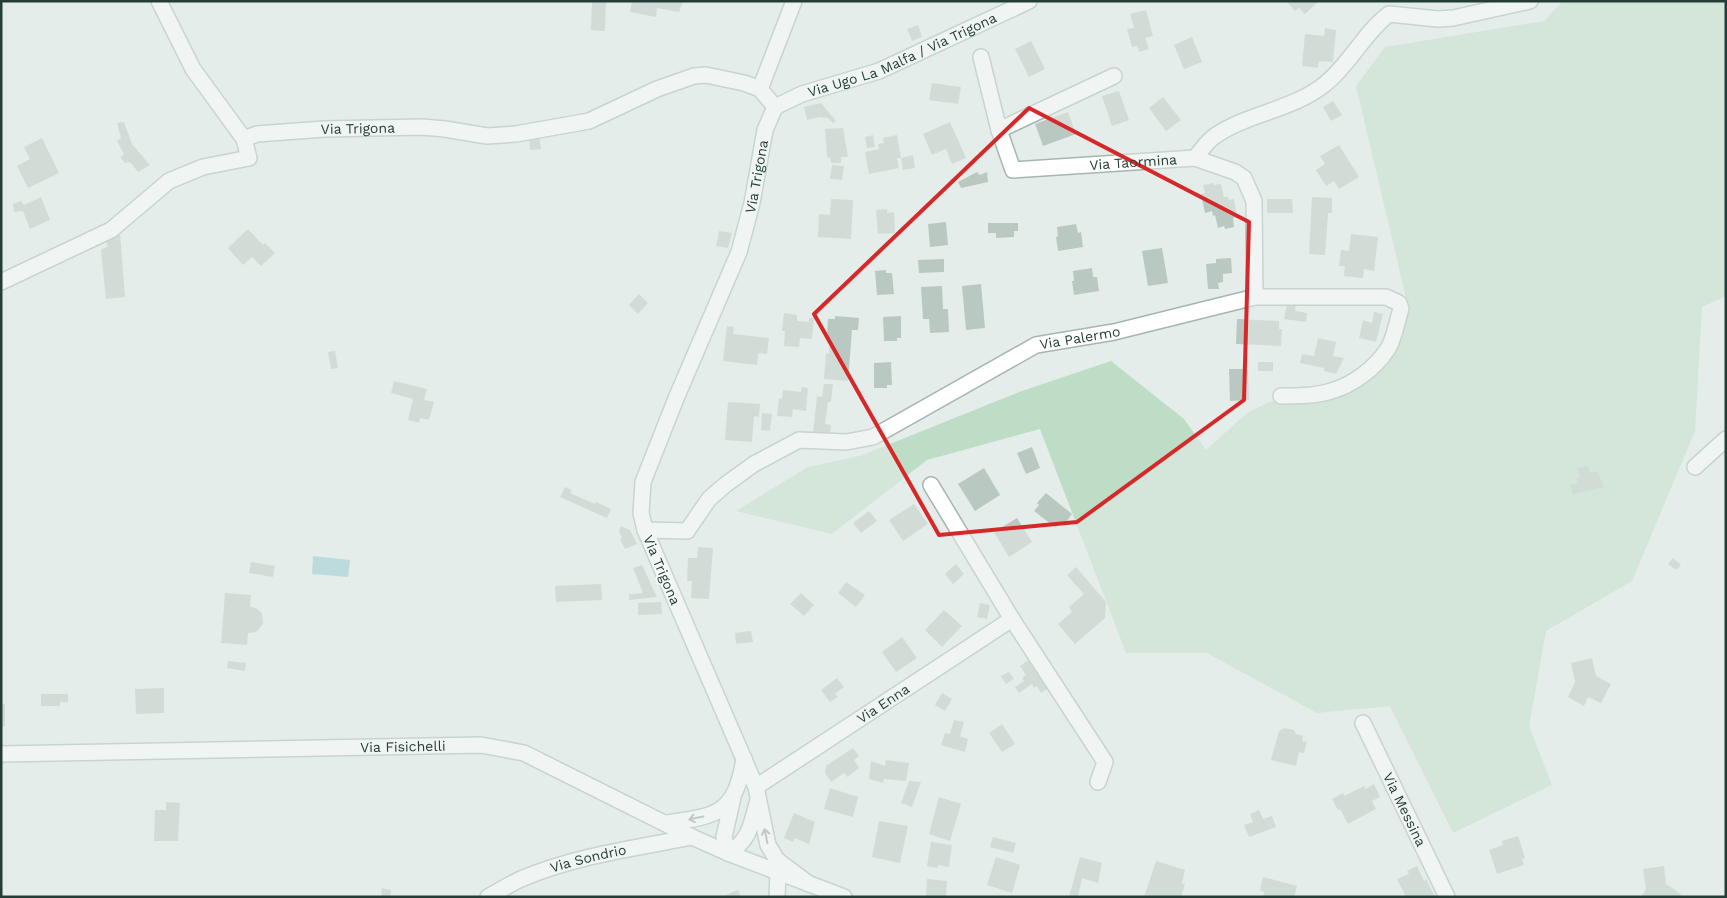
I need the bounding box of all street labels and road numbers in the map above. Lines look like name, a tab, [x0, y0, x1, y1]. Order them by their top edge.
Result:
street label: Via Ugo La Malfa / Via Trigona	[806, 9, 999, 100]
street label: Via Trigona	[321, 120, 395, 137]
street label: Via Trigona	[742, 139, 771, 215]
street label: Via Taormina	[1089, 151, 1177, 173]
street label: Via Palermo	[1038, 323, 1122, 352]
street label: Via Trigona	[640, 533, 684, 607]
street label: Via Enna	[854, 681, 912, 727]
street label: Via Fisichelli	[360, 738, 446, 755]
street label: Via Messina	[1380, 770, 1429, 849]
street label: Via Sondrio	[548, 841, 628, 876]

